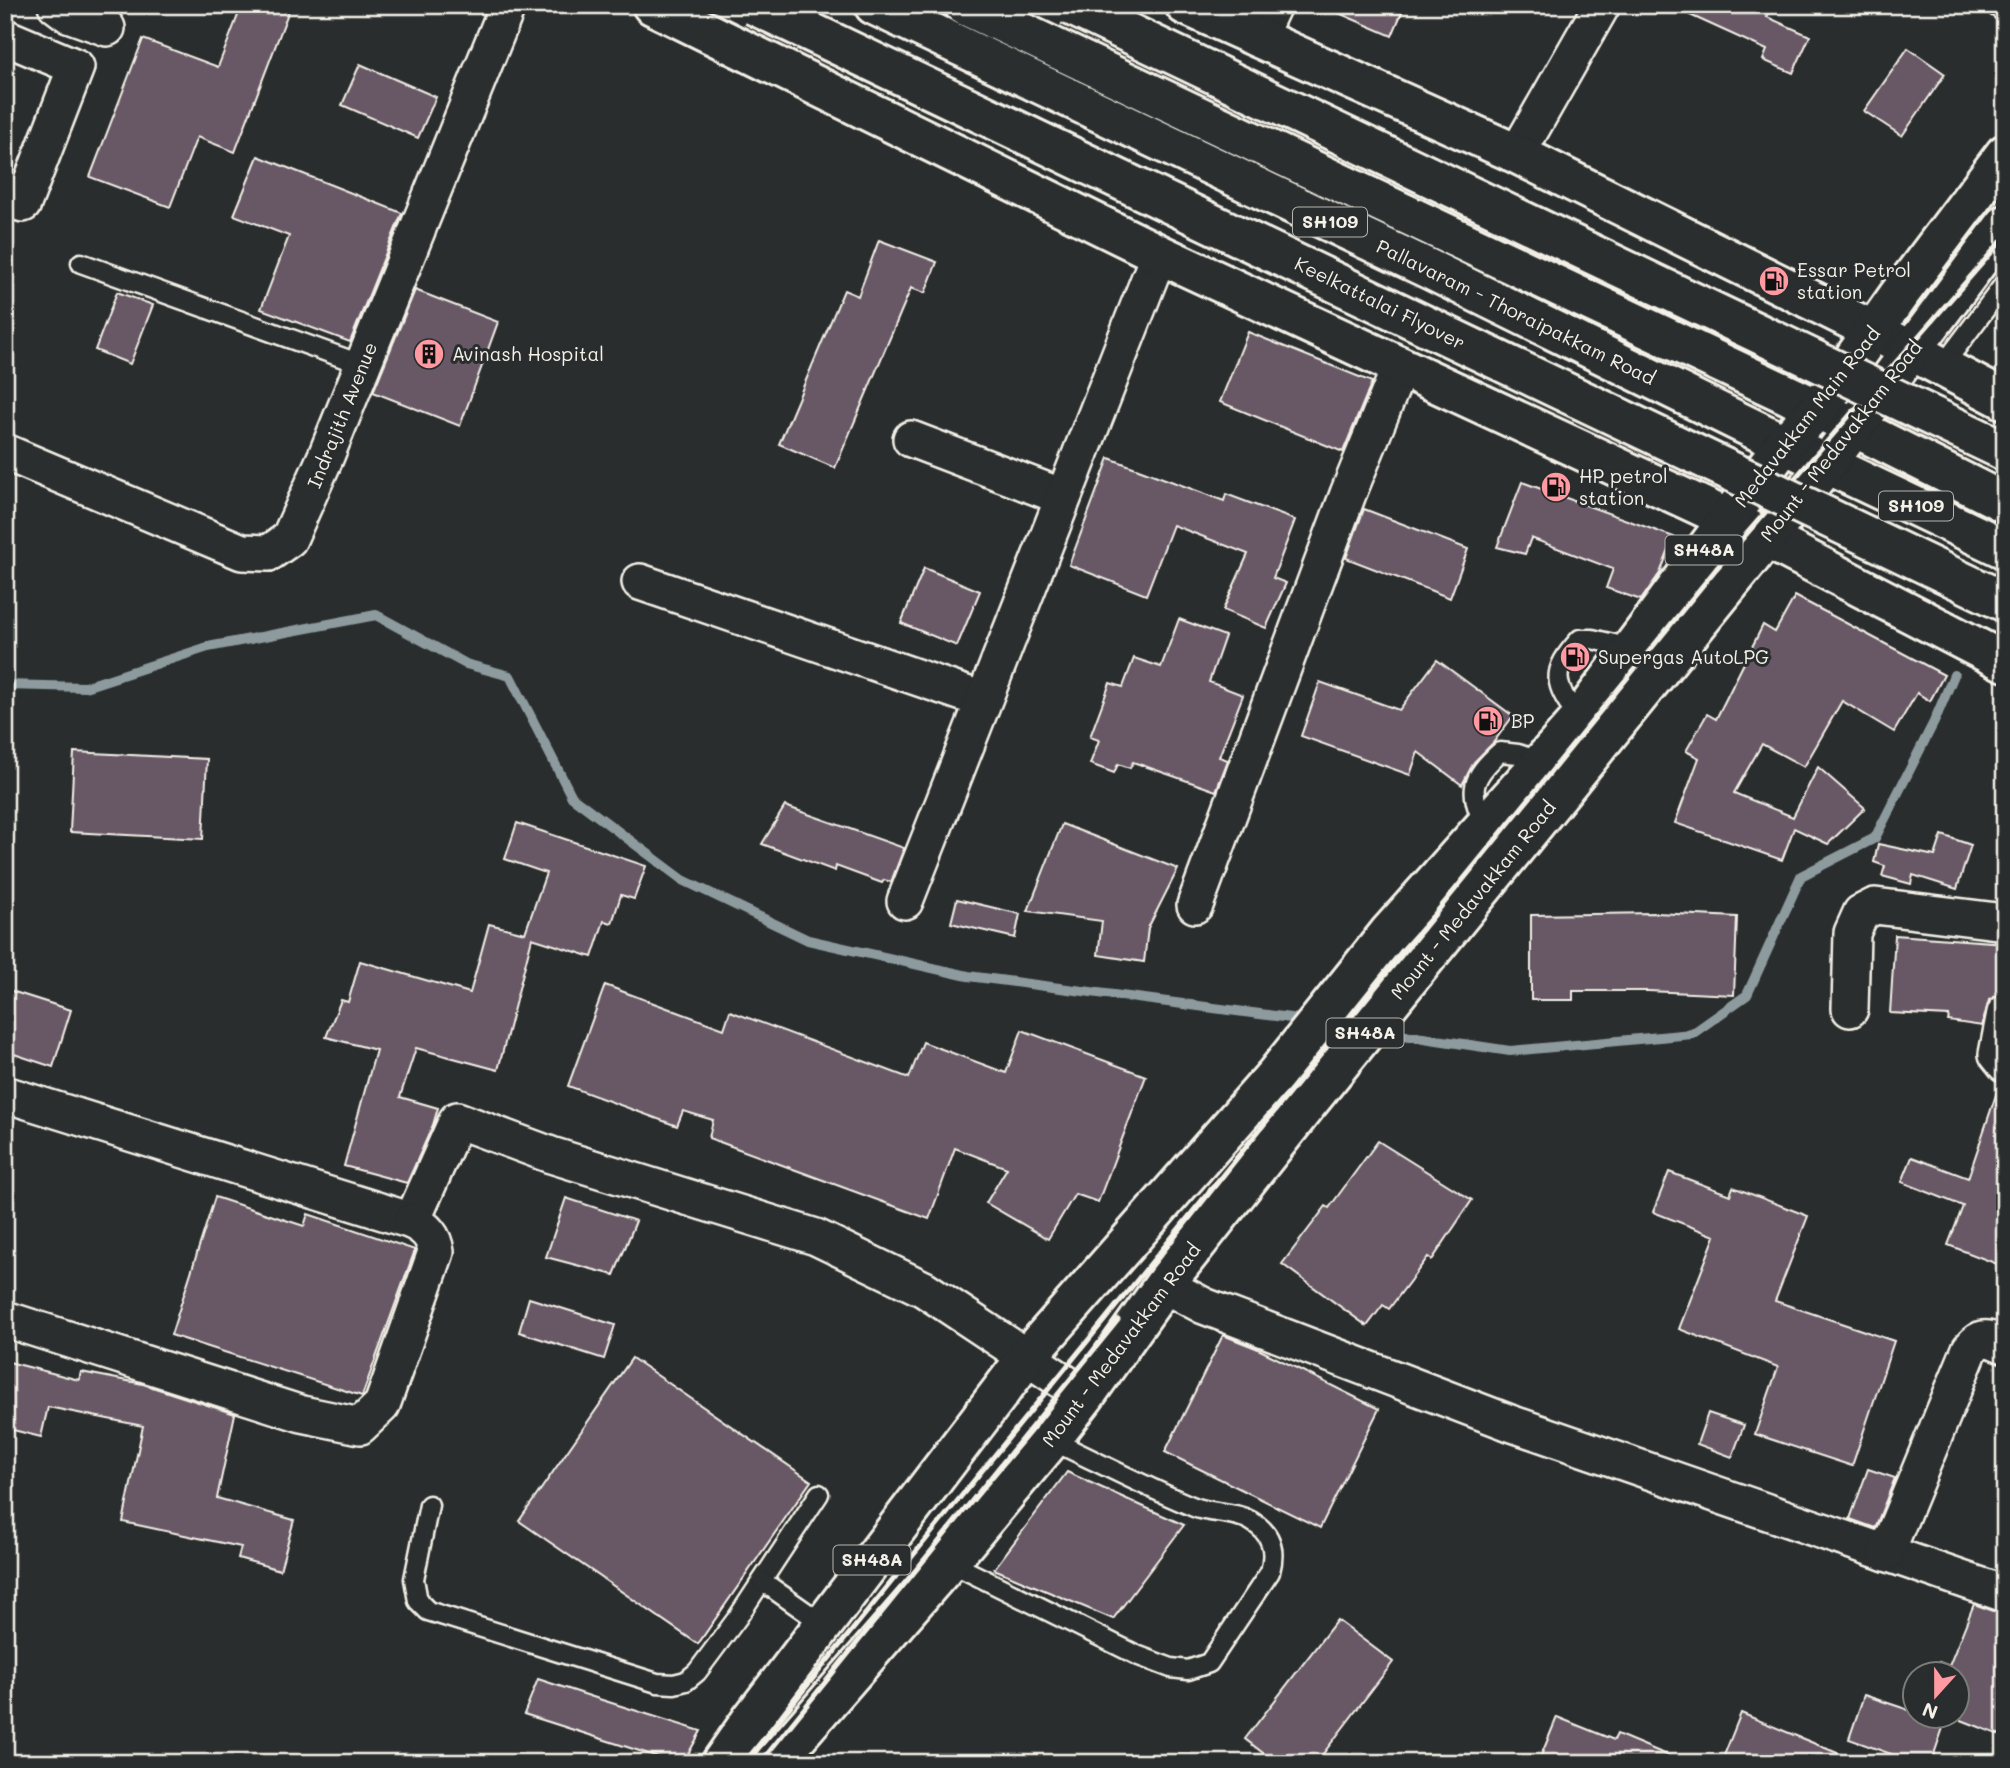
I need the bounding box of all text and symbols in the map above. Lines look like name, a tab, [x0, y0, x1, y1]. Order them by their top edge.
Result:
road number: SH109	[1293, 208, 1367, 236]
street label: Pallavaram - Thoraipakkam Road	[1373, 233, 1660, 390]
street label: Keelkattalai Flyover	[1291, 250, 1470, 355]
place label: Essar Petrol station	[1797, 257, 1911, 304]
fuel station icon: Essar Petrol station	[1757, 264, 1791, 298]
street label: Medavakkam Main Road	[1728, 321, 1885, 512]
street label: Mount - Medavakkam Road	[1754, 335, 1927, 547]
building icon: Avinash Hospital	[412, 337, 446, 371]
street label: Indrajith Avenue	[301, 338, 382, 492]
place label: Avinash Hospital	[452, 341, 604, 366]
place label: HP petrol station	[1579, 463, 1668, 510]
fuel station icon: HP petrol station	[1539, 470, 1573, 504]
road number: SH109	[1879, 492, 1953, 520]
road number: SH48A	[1666, 536, 1742, 564]
fuel station icon: Supergas AutoLPG	[1558, 640, 1592, 674]
place label: Supergas AutoLPG	[1598, 644, 1769, 669]
fuel station icon: BP	[1471, 704, 1505, 738]
place label: BP	[1511, 708, 1535, 733]
street label: Mount - Medavakkam Road	[1385, 795, 1561, 1004]
road number: SH48A	[1326, 1018, 1404, 1048]
street label: Mount - Medavakkam Road	[1036, 1238, 1206, 1452]
road number: SH48A	[834, 1546, 910, 1574]
north arrow	[1902, 1660, 1972, 1730]
text: N	[1919, 1697, 1941, 1726]

